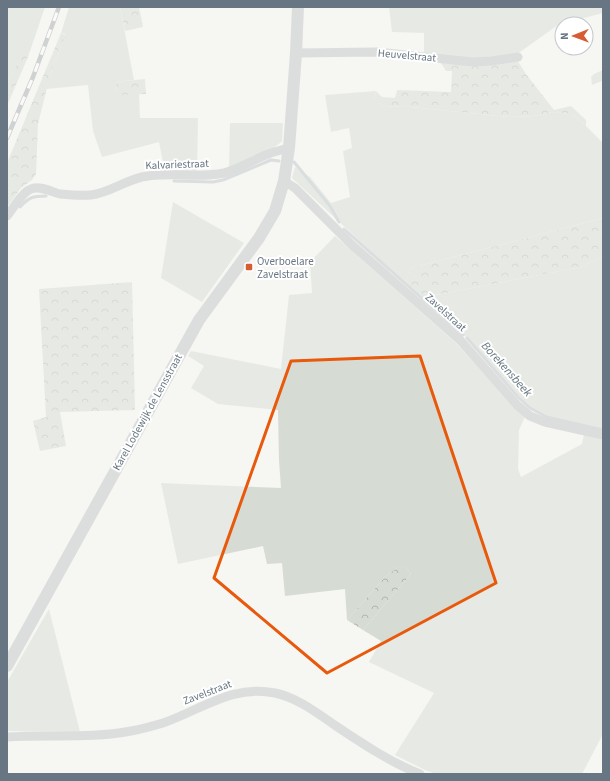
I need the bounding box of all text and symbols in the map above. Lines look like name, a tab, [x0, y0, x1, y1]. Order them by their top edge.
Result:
north arrow	[554, 16, 594, 56]
text: N	[557, 32, 572, 40]
street label: Heuvelstraat	[377, 45, 437, 66]
street label: Kalvariestraat	[145, 156, 209, 173]
place label: Overboelare Zavelstraat	[257, 254, 314, 282]
marker: Overboelare Zavelstraat	[244, 262, 254, 272]
street label: Zavelstraat	[422, 290, 470, 335]
water label: Borekensbeek	[477, 338, 536, 401]
street label: Karel Lodewijk de Lensstraat	[109, 351, 186, 473]
street label: Zavelstraat	[181, 676, 234, 709]

